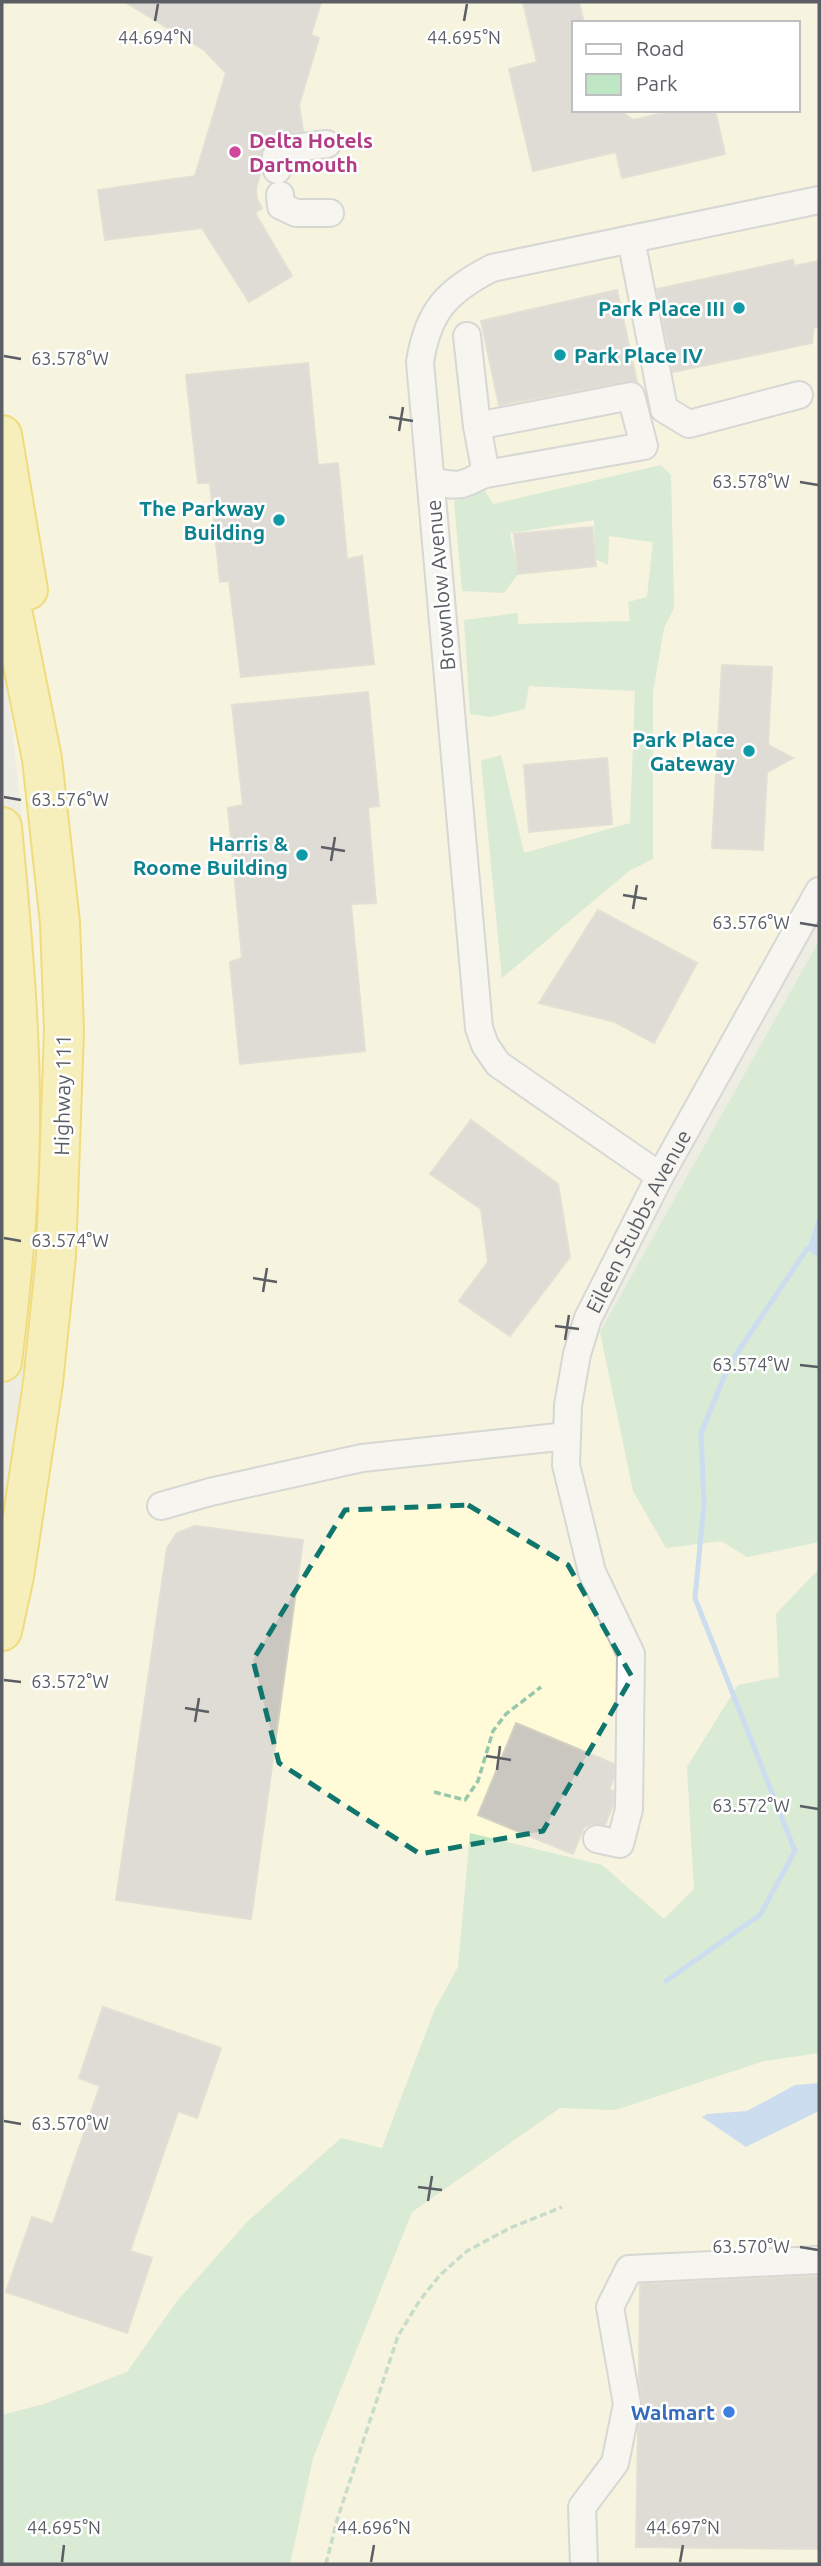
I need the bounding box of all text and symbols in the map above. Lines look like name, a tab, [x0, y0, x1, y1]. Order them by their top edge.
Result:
legend	[572, 21, 800, 112]
text: 44.694°N	[118, 27, 192, 47]
text: 44.695°N	[427, 27, 501, 47]
text: Road	[636, 36, 684, 60]
text: Park	[636, 71, 678, 95]
place label: Delta Hotels Dartmouth	[249, 128, 373, 176]
marker: Delta Hotels Dartmouth	[227, 144, 243, 160]
place label: Park Place III	[598, 296, 725, 320]
marker: Park Place III	[731, 300, 747, 316]
place label: Park Place IV	[574, 343, 703, 367]
marker: Park Place IV	[552, 347, 568, 363]
text: 63.578°W	[31, 348, 109, 368]
text: 63.578°W	[712, 471, 790, 491]
place label: The Parkway Building	[139, 496, 265, 544]
street label: Brownlow Avenue	[421, 499, 459, 671]
marker: The Parkway Building	[271, 512, 287, 528]
place label: Park Place Gateway	[632, 727, 735, 775]
marker: Park Place Gateway	[741, 743, 757, 759]
text: 63.576°W	[31, 789, 109, 809]
place label: Harris & Roome Building	[133, 831, 288, 879]
marker: Harris & Roome Building	[294, 847, 310, 863]
text: 63.576°W	[712, 912, 790, 932]
street label: Highway 111	[49, 1034, 75, 1156]
street label: Eileen Stubbs Avenue	[581, 1125, 695, 1317]
text: 63.574°W	[31, 1230, 109, 1250]
text: 63.574°W	[712, 1354, 790, 1374]
text: 63.572°W	[31, 1671, 109, 1691]
text: 63.572°W	[712, 1795, 790, 1815]
text: 63.570°W	[31, 2113, 109, 2133]
text: 63.570°W	[712, 2236, 790, 2256]
place label: Walmart	[631, 2400, 715, 2424]
marker: Walmart	[721, 2404, 737, 2420]
text: 44.695°N	[27, 2517, 101, 2537]
text: 44.696°N	[337, 2517, 411, 2537]
text: 44.697°N	[646, 2517, 720, 2537]

